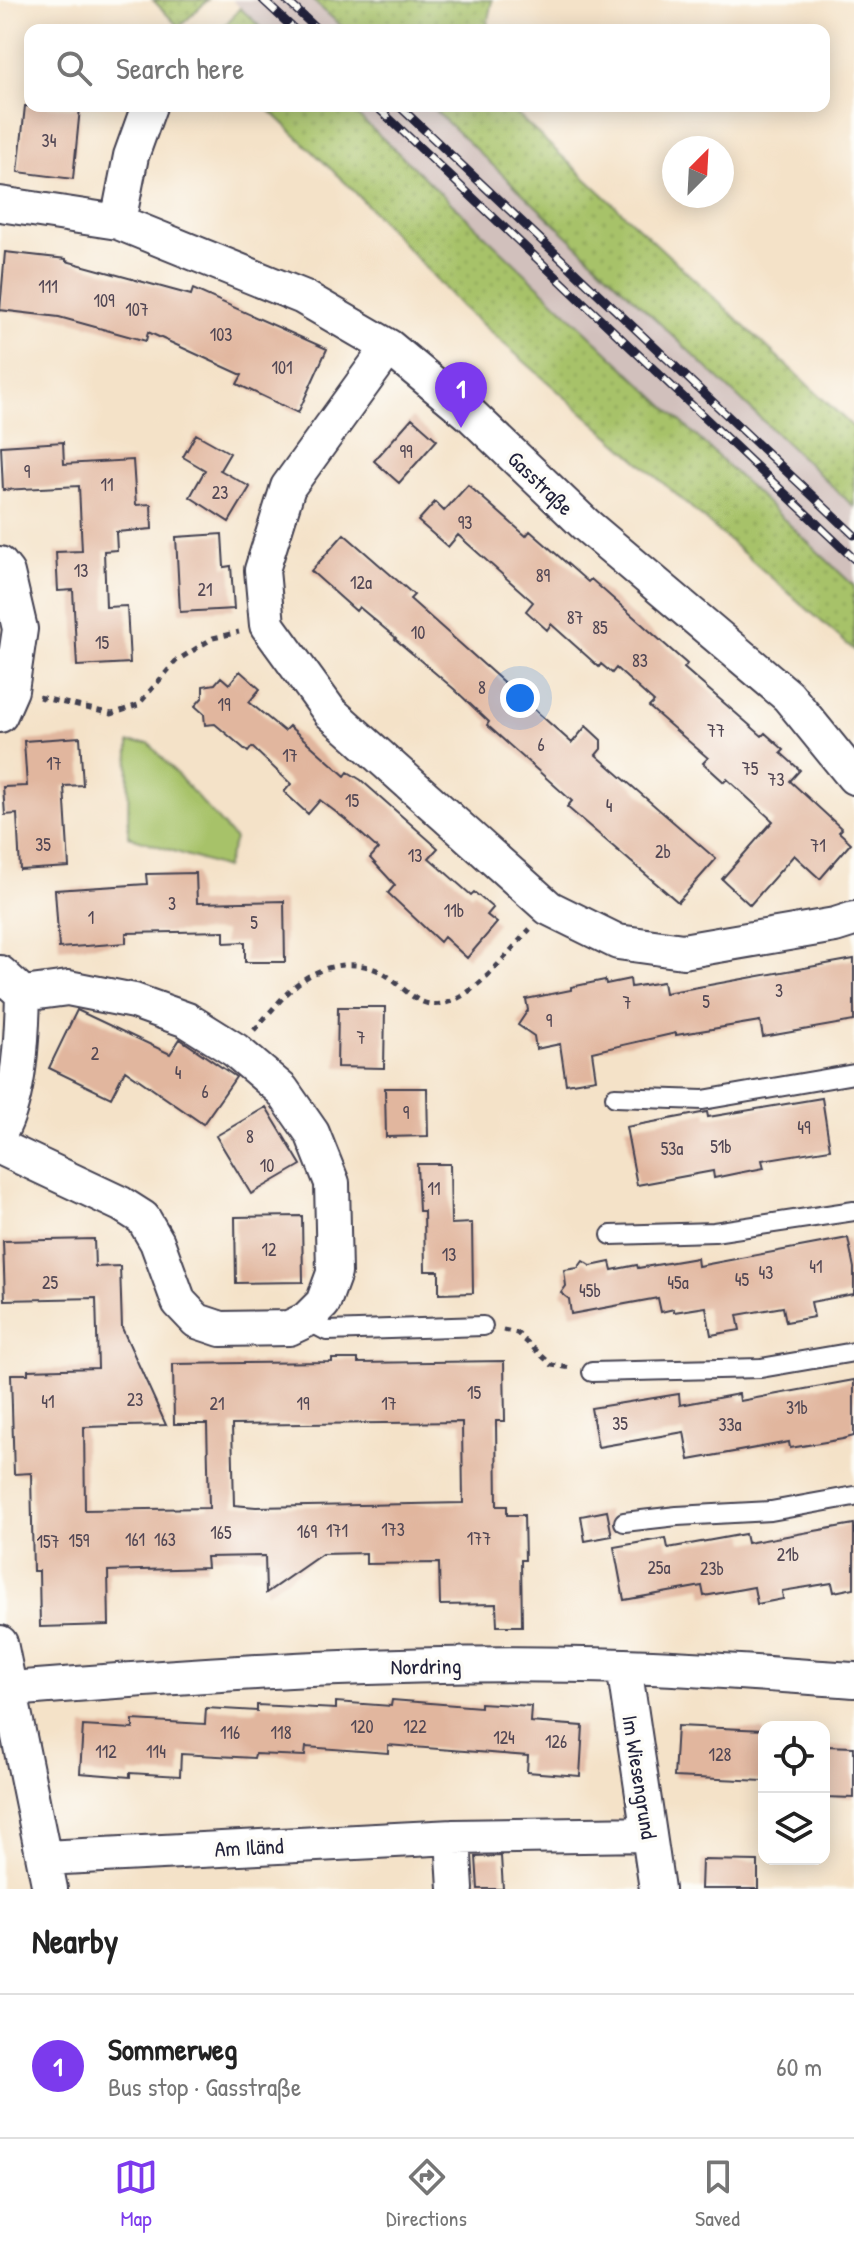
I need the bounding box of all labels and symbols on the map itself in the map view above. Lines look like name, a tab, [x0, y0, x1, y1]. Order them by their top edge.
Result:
house number: 34	[42, 128, 57, 153]
north arrow	[662, 136, 734, 208]
house number: 111	[38, 274, 58, 299]
house number: 109	[93, 288, 115, 313]
house number: 107	[125, 297, 149, 322]
house number: 103	[210, 322, 232, 347]
house number: 101	[271, 355, 293, 380]
pin: 1	[435, 362, 487, 428]
house number: 99	[399, 439, 413, 464]
street label: Gasstraße	[501, 444, 581, 522]
house number: 9	[24, 459, 31, 484]
house number: 11	[100, 472, 114, 497]
house number: 23	[212, 480, 228, 505]
house number: 93	[458, 510, 472, 535]
house number: 13	[74, 558, 88, 583]
house number: 89	[536, 563, 551, 588]
house number: 12a	[350, 570, 372, 595]
house number: 21	[198, 577, 212, 602]
house number: 87	[567, 605, 583, 630]
house number: 85	[592, 615, 608, 640]
house number: 10	[411, 620, 425, 645]
house number: 15	[95, 630, 109, 655]
house number: 83	[632, 648, 648, 673]
house number: 8	[478, 675, 486, 700]
your location	[500, 678, 540, 718]
house number: 19	[217, 692, 231, 717]
house number: 77	[707, 718, 725, 743]
house number: 6	[537, 732, 545, 757]
house number: 17	[282, 743, 298, 768]
house number: 17	[46, 751, 62, 776]
house number: 75	[742, 756, 759, 781]
house number: 73	[768, 767, 784, 792]
house number: 15	[345, 788, 359, 813]
house number: 4	[606, 793, 613, 818]
house number: 35	[35, 832, 51, 857]
house number: 71	[810, 833, 826, 858]
house number: 2b	[655, 839, 671, 864]
house number: 13	[408, 843, 422, 868]
house number: 3	[168, 891, 176, 916]
house number: 11b	[444, 898, 464, 923]
house number: 1	[88, 905, 94, 930]
house number: 5	[250, 910, 258, 935]
house number: 3	[775, 978, 783, 1003]
house number: 5	[702, 989, 710, 1014]
house number: 7	[623, 990, 632, 1015]
house number: 9	[546, 1008, 553, 1033]
house number: 7	[357, 1025, 366, 1050]
house number: 2	[91, 1041, 100, 1066]
house number: 4	[175, 1060, 182, 1085]
house number: 6	[201, 1079, 209, 1104]
house number: 9	[403, 1100, 410, 1125]
house number: 49	[797, 1115, 811, 1140]
house number: 8	[246, 1124, 254, 1149]
house number: 51b	[710, 1134, 732, 1159]
house number: 53a	[661, 1136, 683, 1161]
house number: 10	[260, 1153, 274, 1178]
house number: 11	[427, 1176, 441, 1201]
house number: 12	[262, 1237, 277, 1262]
house number: 13	[442, 1242, 456, 1267]
house number: 41	[809, 1254, 823, 1279]
house number: 43	[759, 1260, 773, 1285]
house number: 45	[735, 1267, 750, 1292]
house number: 25	[42, 1270, 58, 1295]
house number: 45a	[667, 1270, 689, 1295]
house number: 45b	[579, 1278, 601, 1303]
house number: 15	[467, 1380, 481, 1405]
house number: 23	[127, 1387, 143, 1412]
house number: 41	[41, 1389, 55, 1414]
house number: 21	[210, 1391, 224, 1416]
house number: 19	[296, 1391, 310, 1416]
house number: 17	[381, 1391, 397, 1416]
house number: 31b	[786, 1395, 808, 1420]
house number: 35	[612, 1411, 628, 1436]
house number: 33a	[718, 1412, 742, 1437]
house number: 173	[381, 1517, 405, 1542]
house number: 171	[326, 1518, 348, 1543]
house number: 169	[297, 1519, 318, 1544]
house number: 165	[210, 1520, 232, 1545]
house number: 177	[467, 1526, 491, 1551]
house number: 161	[125, 1527, 145, 1552]
house number: 163	[154, 1527, 176, 1552]
house number: 159	[69, 1528, 90, 1553]
house number: 157	[36, 1529, 60, 1554]
house number: 21b	[777, 1542, 799, 1567]
house number: 25a	[647, 1555, 671, 1580]
house number: 23b	[700, 1556, 724, 1581]
street label: Nordring	[390, 1650, 462, 1682]
street label: Im Wiesengrund	[615, 1713, 665, 1842]
house number: 120	[350, 1714, 374, 1739]
house number: 122	[403, 1714, 427, 1739]
house number: 116	[220, 1720, 240, 1745]
house number: 118	[271, 1720, 292, 1745]
house number: 124	[493, 1725, 515, 1750]
house number: 126	[545, 1729, 567, 1754]
house number: 112	[95, 1739, 117, 1764]
house number: 114	[146, 1739, 166, 1764]
house number: 128	[709, 1742, 732, 1767]
street label: Am Iländ	[214, 1830, 285, 1864]

